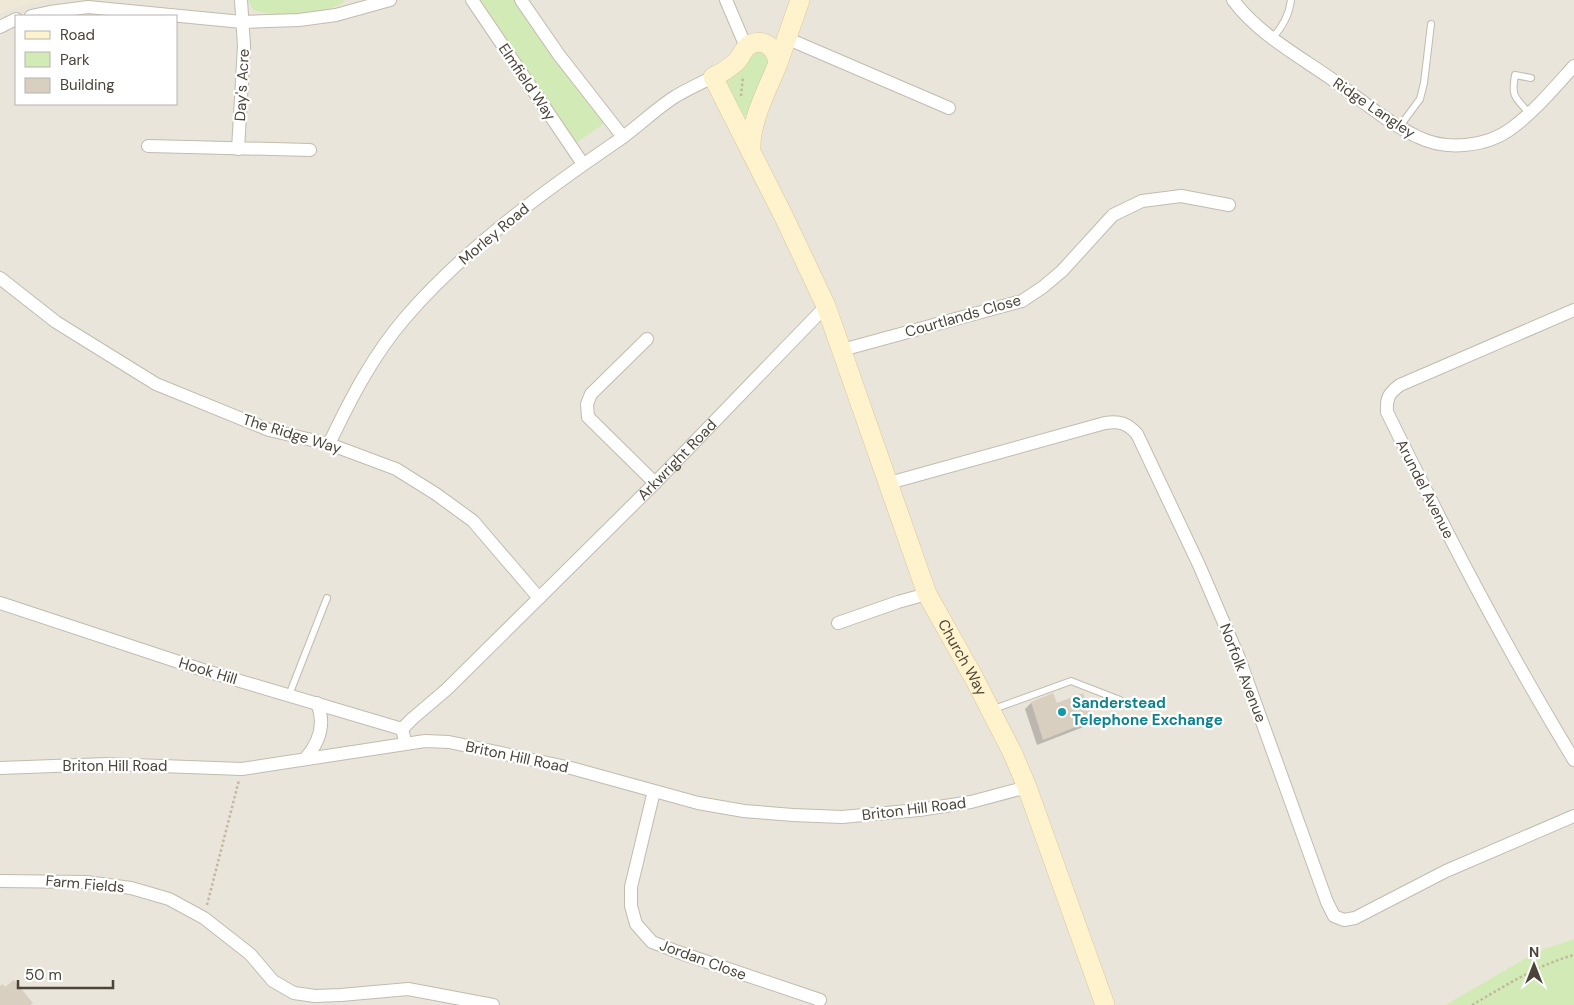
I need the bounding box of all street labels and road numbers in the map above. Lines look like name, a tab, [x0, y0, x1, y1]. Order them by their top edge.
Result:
street label: Elmfield Way	[494, 40, 561, 125]
street label: Day's Acre	[230, 48, 254, 122]
street label: Ridge Langley	[1329, 73, 1420, 143]
street label: Morley Road	[455, 199, 533, 269]
street label: Courtlands Close	[903, 290, 1023, 342]
street label: The Ridge Way	[240, 410, 344, 459]
street label: Arkwright Road	[633, 415, 721, 505]
street label: Arundel Avenue	[1391, 436, 1459, 542]
street label: Church Way	[933, 616, 992, 700]
street label: Norfolk Avenue	[1215, 621, 1271, 725]
street label: Hook Hill	[176, 653, 240, 689]
street label: Briton Hill Road	[464, 736, 570, 778]
street label: Briton Hill Road	[63, 756, 167, 776]
street label: Briton Hill Road	[861, 793, 967, 825]
street label: Farm Fields	[45, 871, 125, 897]
street label: Jordan Close	[657, 935, 749, 985]

